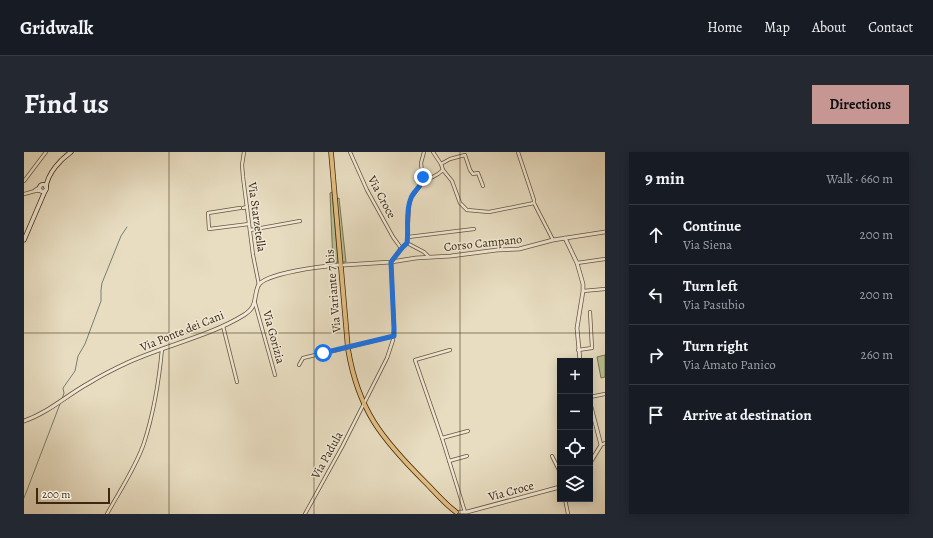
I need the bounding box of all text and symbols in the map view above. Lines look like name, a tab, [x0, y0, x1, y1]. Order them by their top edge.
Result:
text: Gridwalk	[20, 15, 93, 41]
text: Home	[707, 18, 742, 37]
text: Map	[764, 18, 790, 37]
text: About	[812, 18, 846, 37]
text: Contact	[868, 18, 913, 37]
text: Find us	[24, 85, 109, 123]
button: Directions	[812, 85, 909, 124]
text: 9 min	[645, 167, 685, 190]
route end	[414, 168, 432, 186]
text: Walk · 660 m	[826, 170, 893, 187]
street label: Via Croce	[364, 172, 400, 221]
street label: Via Starzetella	[244, 180, 270, 253]
text: Continue	[683, 216, 741, 236]
icon: ahead	[645, 224, 667, 246]
text: 200 m	[860, 226, 893, 243]
street label: Corso Campano	[443, 231, 523, 255]
text: Via Siena	[683, 236, 732, 253]
street label: Via Variante 7 bis	[321, 248, 345, 334]
text: Turn left	[683, 276, 738, 296]
icon: left	[645, 284, 667, 306]
text: 200 m	[860, 286, 893, 303]
text: Via Pasubio	[683, 296, 745, 313]
street label: Via Ponte dei Cani	[137, 307, 226, 355]
street label: Via Gorizia	[259, 308, 289, 366]
text: Turn right	[683, 336, 748, 356]
route start	[314, 344, 332, 362]
icon: right	[645, 344, 667, 366]
text: 260 m	[860, 346, 893, 363]
text: Via Amato Panico	[683, 356, 776, 373]
map controls	[557, 358, 593, 502]
button: +	[557, 358, 593, 394]
button: −	[557, 394, 593, 430]
icon: arrive	[645, 404, 667, 426]
text: Arrive at destination	[683, 405, 812, 425]
street label: Via Padula	[307, 428, 347, 482]
button: locate	[557, 430, 593, 466]
button: layers	[557, 466, 593, 502]
street label: Via Croce	[486, 477, 535, 505]
scale bar	[36, 486, 110, 505]
text: 200 m	[42, 487, 70, 502]

